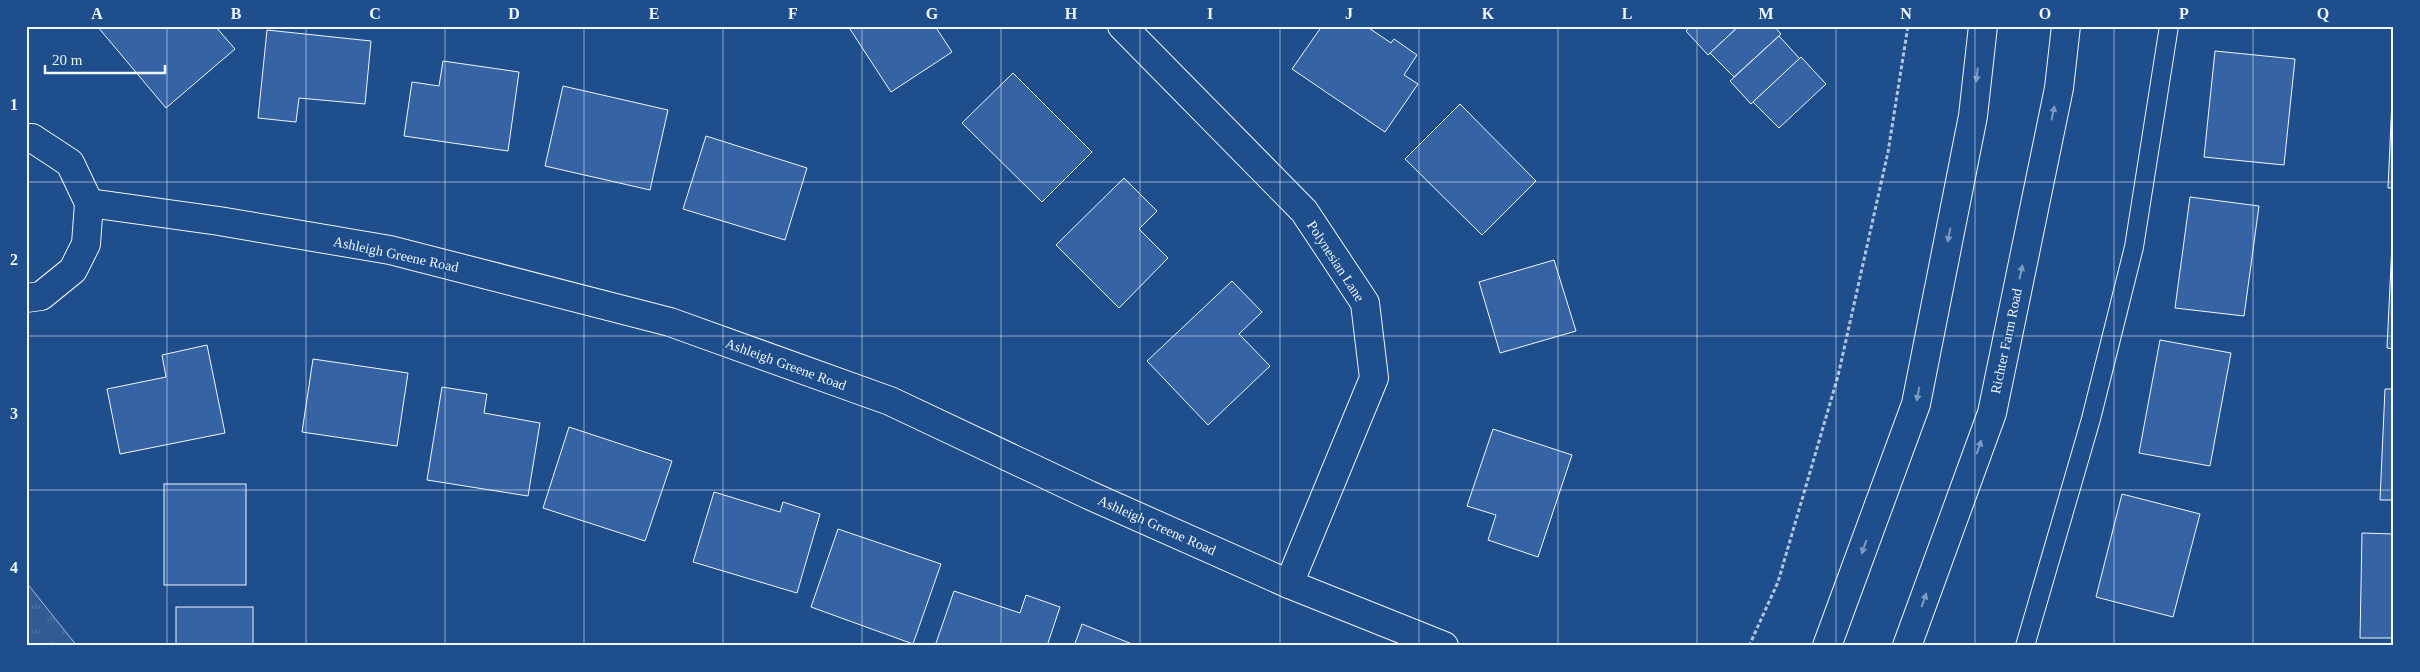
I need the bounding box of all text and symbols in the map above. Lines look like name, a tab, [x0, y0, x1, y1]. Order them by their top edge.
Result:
text: A	[91, 5, 103, 22]
text: B	[231, 5, 242, 22]
text: C	[369, 5, 381, 22]
text: D	[508, 5, 520, 22]
text: E	[649, 5, 659, 22]
text: F	[788, 5, 798, 22]
text: G	[926, 5, 939, 22]
text: H	[1065, 5, 1078, 22]
text: I	[1207, 5, 1213, 22]
text: J	[1345, 5, 1353, 22]
text: K	[1482, 5, 1495, 22]
text: L	[1622, 5, 1632, 22]
text: M	[1758, 5, 1774, 22]
text: N	[1900, 5, 1912, 22]
text: O	[2039, 5, 2051, 22]
text: P	[2179, 5, 2189, 22]
text: Q	[2317, 5, 2329, 22]
scale bar	[45, 42, 165, 74]
text: 20 m	[52, 52, 83, 68]
one-way arrow	[1973, 67, 1981, 83]
text: 1	[10, 96, 18, 113]
one-way arrow	[2050, 105, 2058, 121]
street label: Polynesian Lane	[1304, 218, 1367, 304]
one-way arrow	[1945, 227, 1953, 243]
street label: Ashleigh Greene Road	[332, 234, 460, 275]
text: 2	[10, 251, 18, 268]
one-way arrow	[2017, 264, 2025, 280]
street label: Richter Farm Road	[1988, 287, 2025, 395]
street label: Ashleigh Greene Road	[723, 336, 848, 393]
one-way arrow	[1914, 387, 1922, 402]
text: 3	[10, 405, 18, 422]
one-way arrow	[1975, 439, 1983, 454]
street label: Ashleigh Greene Road	[1095, 493, 1218, 558]
one-way arrow	[1860, 540, 1867, 555]
text: 4	[10, 559, 18, 576]
one-way arrow	[1920, 592, 1928, 607]

